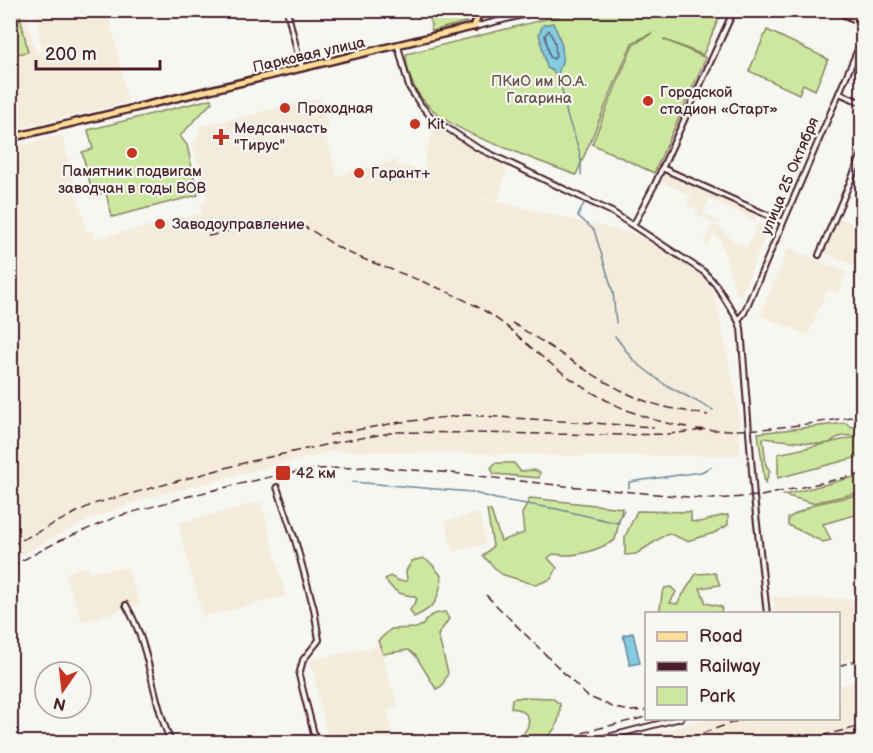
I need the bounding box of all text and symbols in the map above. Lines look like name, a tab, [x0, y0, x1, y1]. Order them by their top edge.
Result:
scale bar	[36, 33, 160, 71]
street label: Парковая улица	[251, 33, 367, 77]
text: 200 m	[45, 44, 97, 65]
park label: ПКиО им Ю.А. Гагарина	[491, 72, 587, 108]
place label: Городской стадион «Старт»	[660, 83, 778, 119]
marker: Городской стадион «Старт»	[641, 94, 655, 108]
place label: Проходная	[297, 99, 373, 118]
marker: Проходная	[278, 101, 292, 115]
street label: улица 25 Октября	[757, 114, 823, 238]
place label: Kit	[427, 115, 445, 134]
marker: Kit	[408, 117, 422, 131]
place label: Медсанчасть "Тирус"	[234, 119, 328, 155]
marker: Медсанчасть "Тирус"	[212, 128, 230, 146]
marker: Памятник подвигам заводчан в годы ВОВ	[125, 146, 139, 160]
place label: Памятник подвигам заводчан в годы ВОВ	[58, 162, 207, 198]
place label: Гарант+	[371, 164, 431, 183]
marker: Гарант+	[352, 166, 366, 180]
place label: Заводоуправление	[172, 215, 305, 234]
marker: Заводоуправление	[153, 217, 167, 231]
marker: 42 км	[274, 464, 292, 482]
place label: 42 км	[296, 464, 336, 483]
legend	[645, 612, 840, 720]
text: Road	[699, 626, 743, 647]
text: Railway	[699, 656, 761, 677]
north arrow	[33, 660, 93, 720]
text: Park	[699, 686, 735, 707]
text: N	[52, 692, 68, 714]

